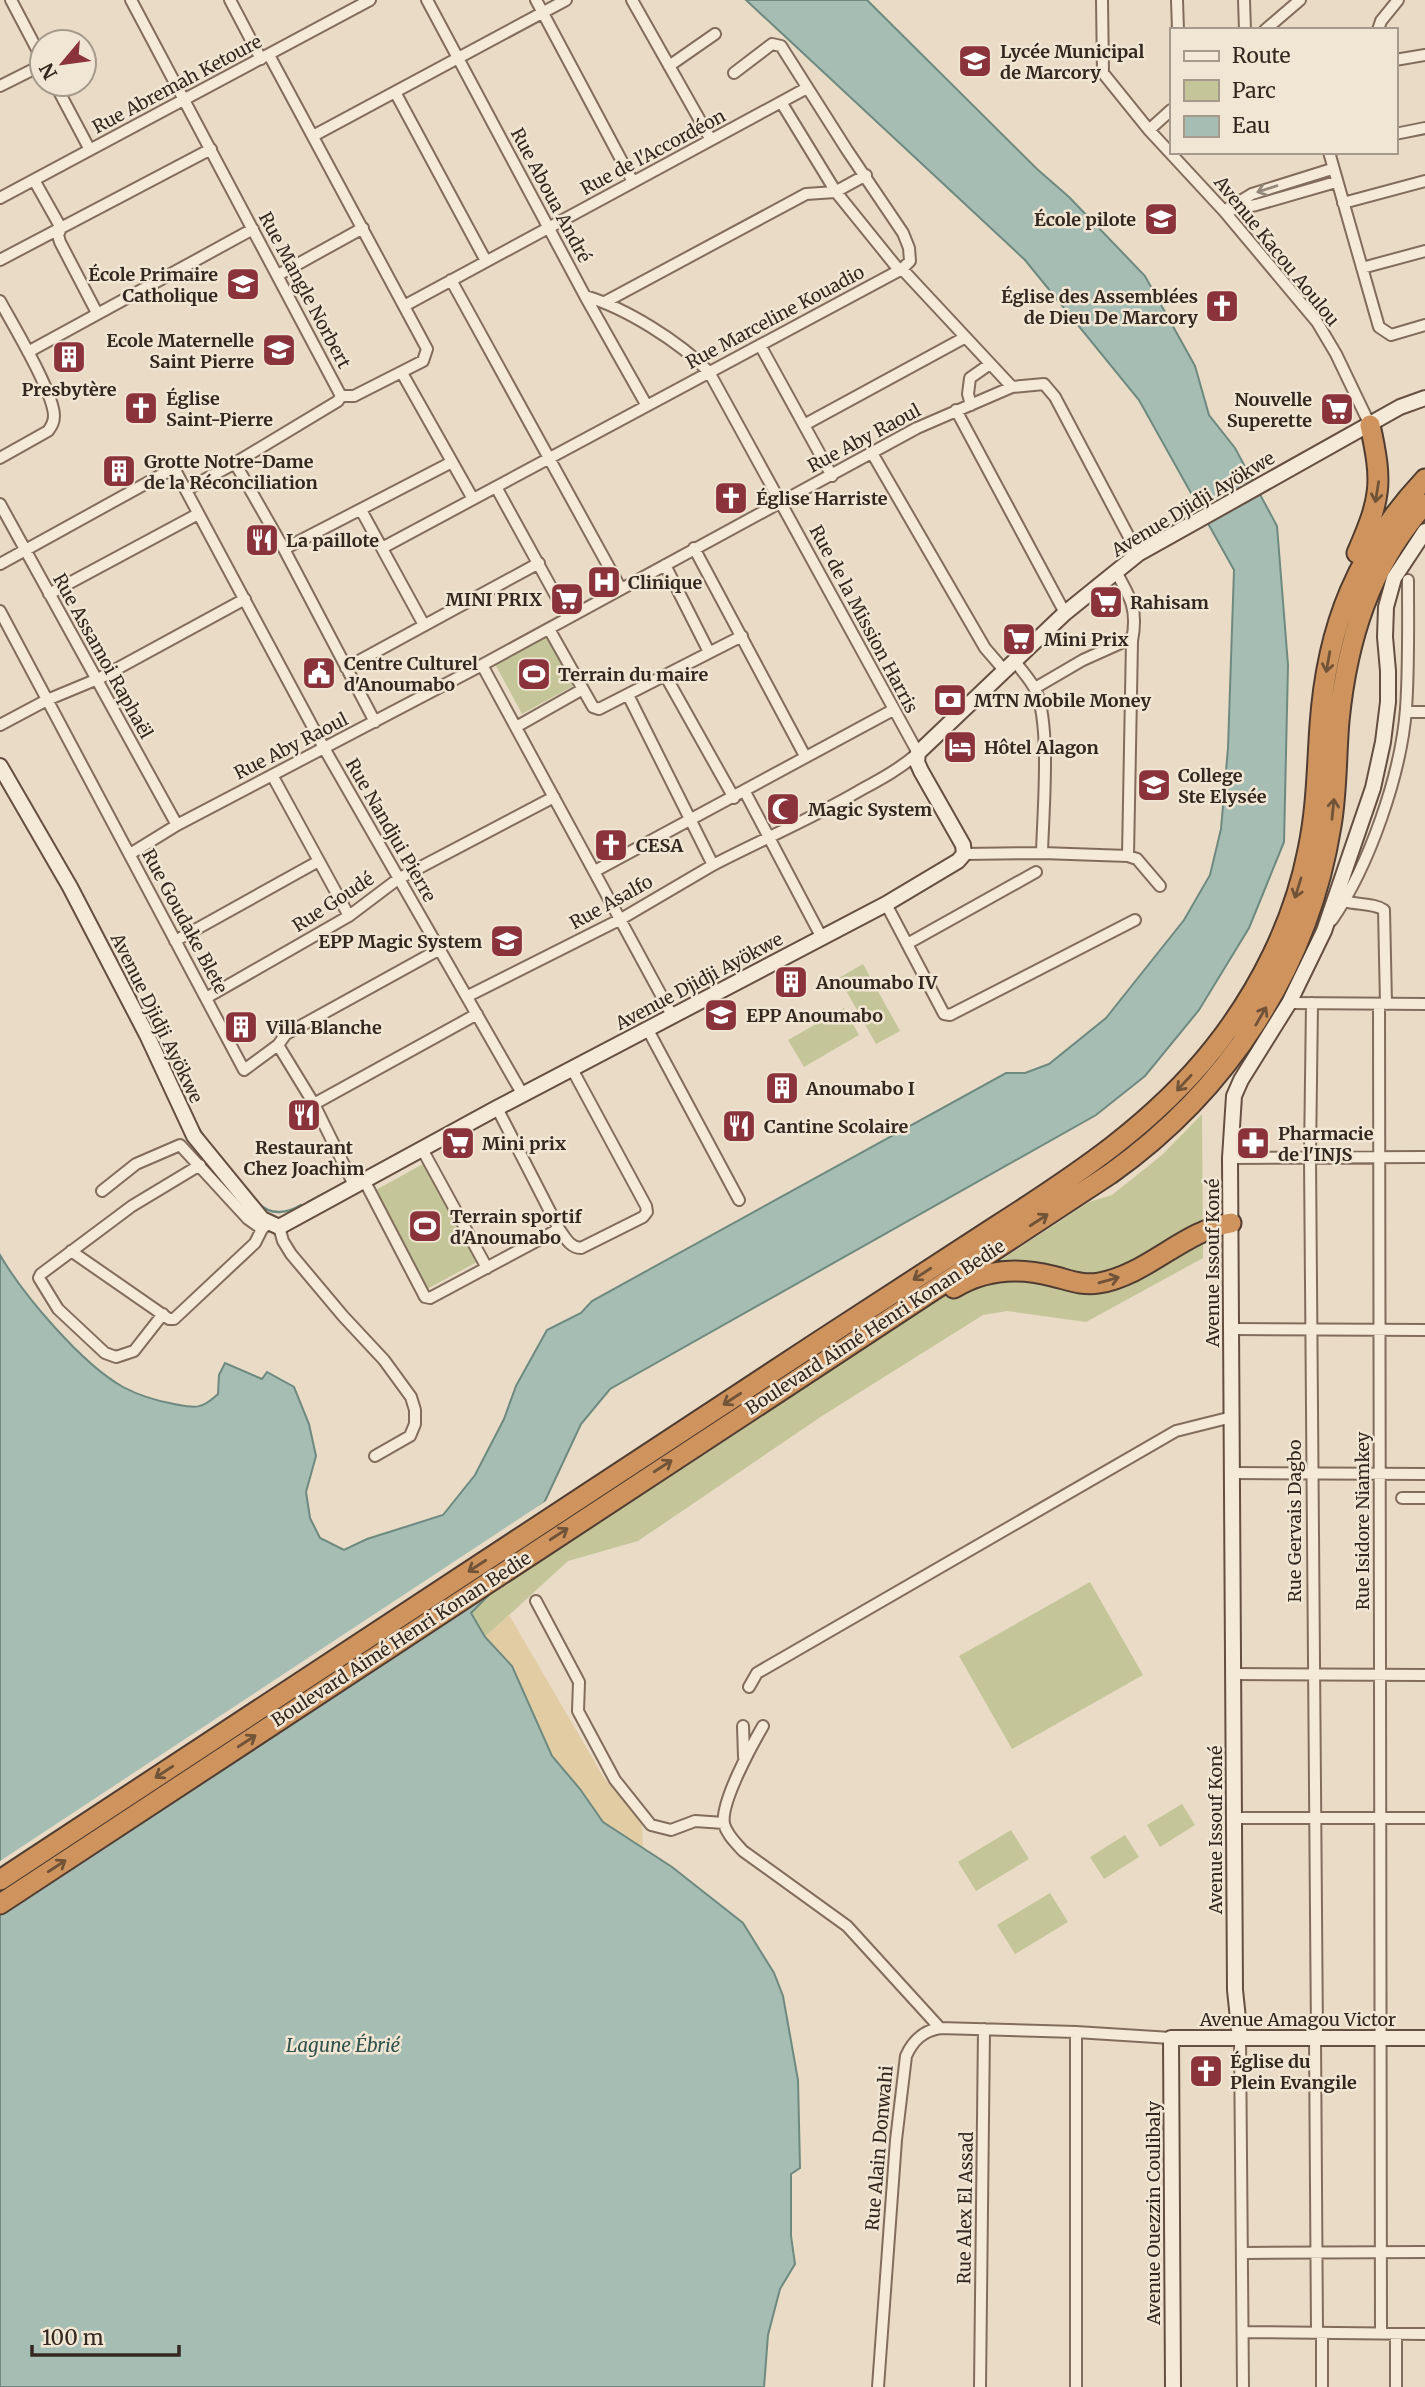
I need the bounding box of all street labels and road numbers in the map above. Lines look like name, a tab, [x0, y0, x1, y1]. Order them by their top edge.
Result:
street label: Rue Abremah Ketoure	[88, 30, 266, 138]
street label: Rue de l'Accordéon	[576, 104, 730, 200]
street label: Rue Aboua André	[506, 124, 596, 266]
street label: Avenue Kacou Aoulou	[1209, 170, 1345, 331]
street label: Rue Mangle Norbert	[254, 208, 356, 372]
street label: Rue Marceline Kouadio	[682, 260, 868, 374]
street label: Rue Aby Raoul	[804, 398, 925, 477]
street label: Avenue Djidji Ayökwe	[1106, 446, 1279, 562]
street label: Rue de la Mission Harris	[805, 521, 923, 717]
street label: Rue Assamoi Raphaël	[48, 569, 158, 743]
street label: Rue Aby Raoul	[230, 707, 352, 785]
street label: Rue Nandjui Pierre	[341, 754, 441, 906]
street label: Rue Goudake Blete	[137, 845, 233, 997]
street label: Rue Goudé	[288, 867, 378, 937]
street label: Rue Asalfo	[565, 870, 657, 934]
street label: Avenue Djidji Ayökwe	[611, 927, 787, 1035]
street label: Avenue Djidji Ayökwe	[105, 928, 208, 1107]
street label: Avenue Issouf Koné	[1201, 1179, 1224, 1348]
street label: Boulevard Aimé Henri Konan Bedie	[741, 1234, 1009, 1420]
street label: Rue Isidore Niamkey	[1351, 1431, 1374, 1610]
street label: Rue Gervais Dagbo	[1283, 1439, 1306, 1603]
street label: Boulevard Aimé Henri Konan Bedie	[267, 1546, 535, 1732]
street label: Avenue Issouf Koné	[1204, 1746, 1227, 1915]
street label: Avenue Amagou Victor	[1199, 2008, 1396, 2031]
street label: Rue Alain Donwahi	[860, 2064, 898, 2232]
street label: Avenue Ouezzin Coulibaly	[1142, 2101, 1165, 2326]
street label: Rue Alex El Assad	[952, 2131, 978, 2285]

